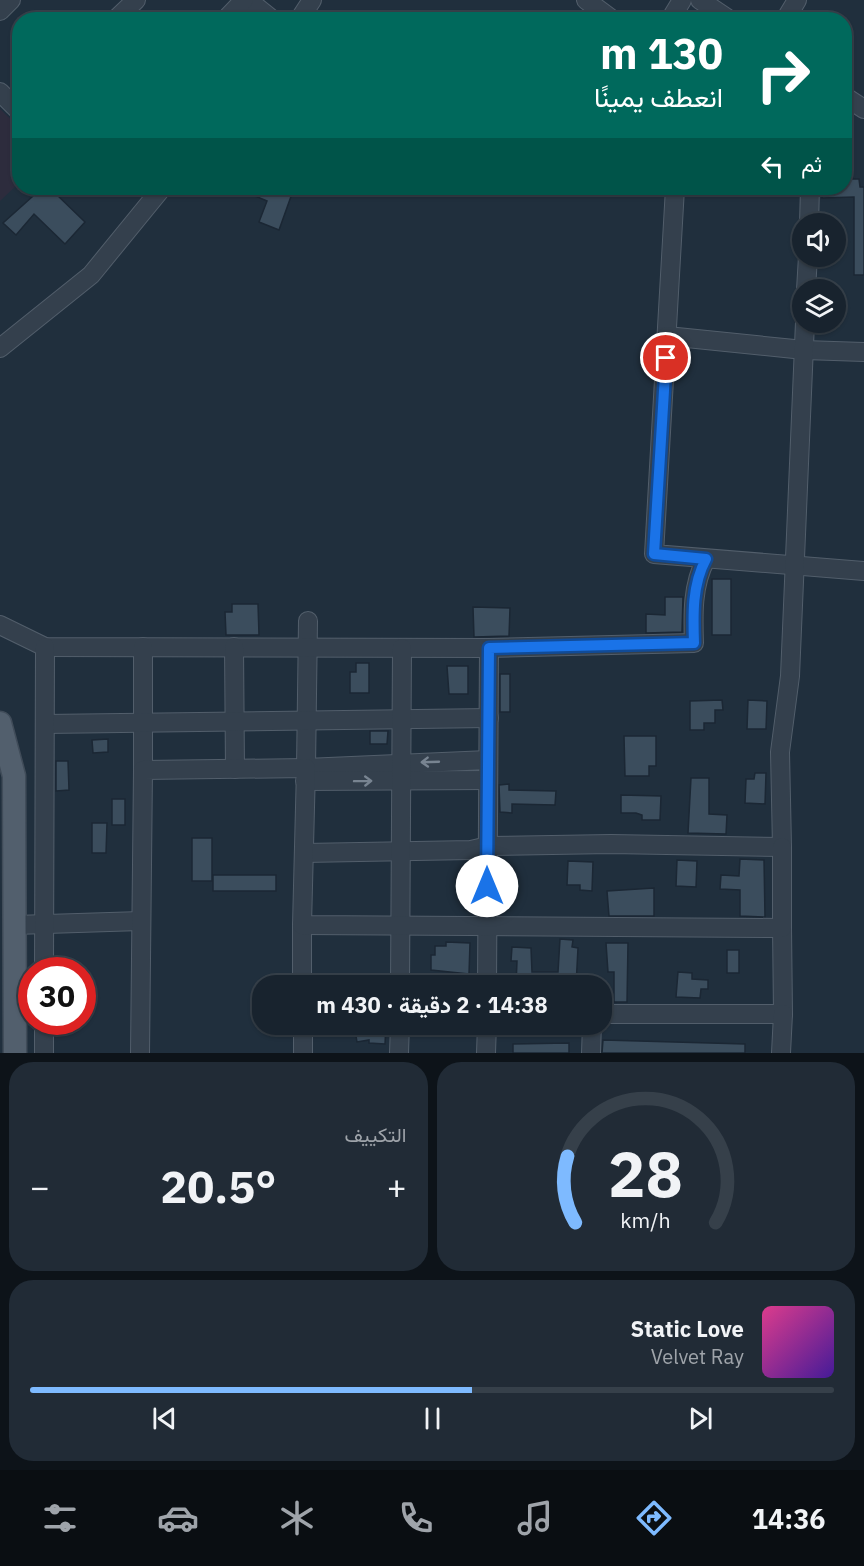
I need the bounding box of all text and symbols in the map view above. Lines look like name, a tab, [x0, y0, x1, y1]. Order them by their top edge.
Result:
text: 130 m	[600, 26, 723, 81]
icon: right	[744, 36, 822, 114]
text: انعطف يمينًا	[594, 79, 723, 114]
text: ثم	[801, 149, 822, 178]
icon: left	[756, 150, 789, 183]
map controls	[792, 213, 846, 333]
button: sound	[792, 213, 846, 267]
button: layers	[792, 279, 846, 333]
pin	[640, 332, 691, 383]
icon: arrive	[649, 341, 682, 374]
one-way arrow	[420, 757, 440, 768]
one-way arrow	[353, 775, 373, 787]
position arrow	[455, 854, 519, 918]
speed limit sign: 30	[18, 957, 96, 1035]
text: 14:38 · 2 دقيقة · 430 m	[316, 990, 548, 1019]
text: التكييف	[344, 1121, 407, 1148]
text: 28	[608, 1133, 683, 1214]
text: 20.5°	[160, 1157, 276, 1215]
text: −	[30, 1165, 50, 1208]
text: +	[387, 1165, 406, 1208]
text: km/h	[621, 1207, 671, 1235]
text: Static Love	[631, 1314, 744, 1343]
text: Velvet Ray	[651, 1343, 744, 1370]
icon: previous	[148, 1402, 181, 1435]
icon: pause	[416, 1402, 449, 1435]
icon: next	[684, 1402, 717, 1435]
icon: filters	[39, 1497, 81, 1539]
icon: car	[157, 1497, 199, 1539]
icon: climate	[276, 1497, 318, 1539]
icon: phone	[395, 1497, 437, 1539]
icon: music	[514, 1497, 556, 1539]
icon: directions	[633, 1497, 675, 1539]
text: 14:36	[752, 1501, 826, 1536]

